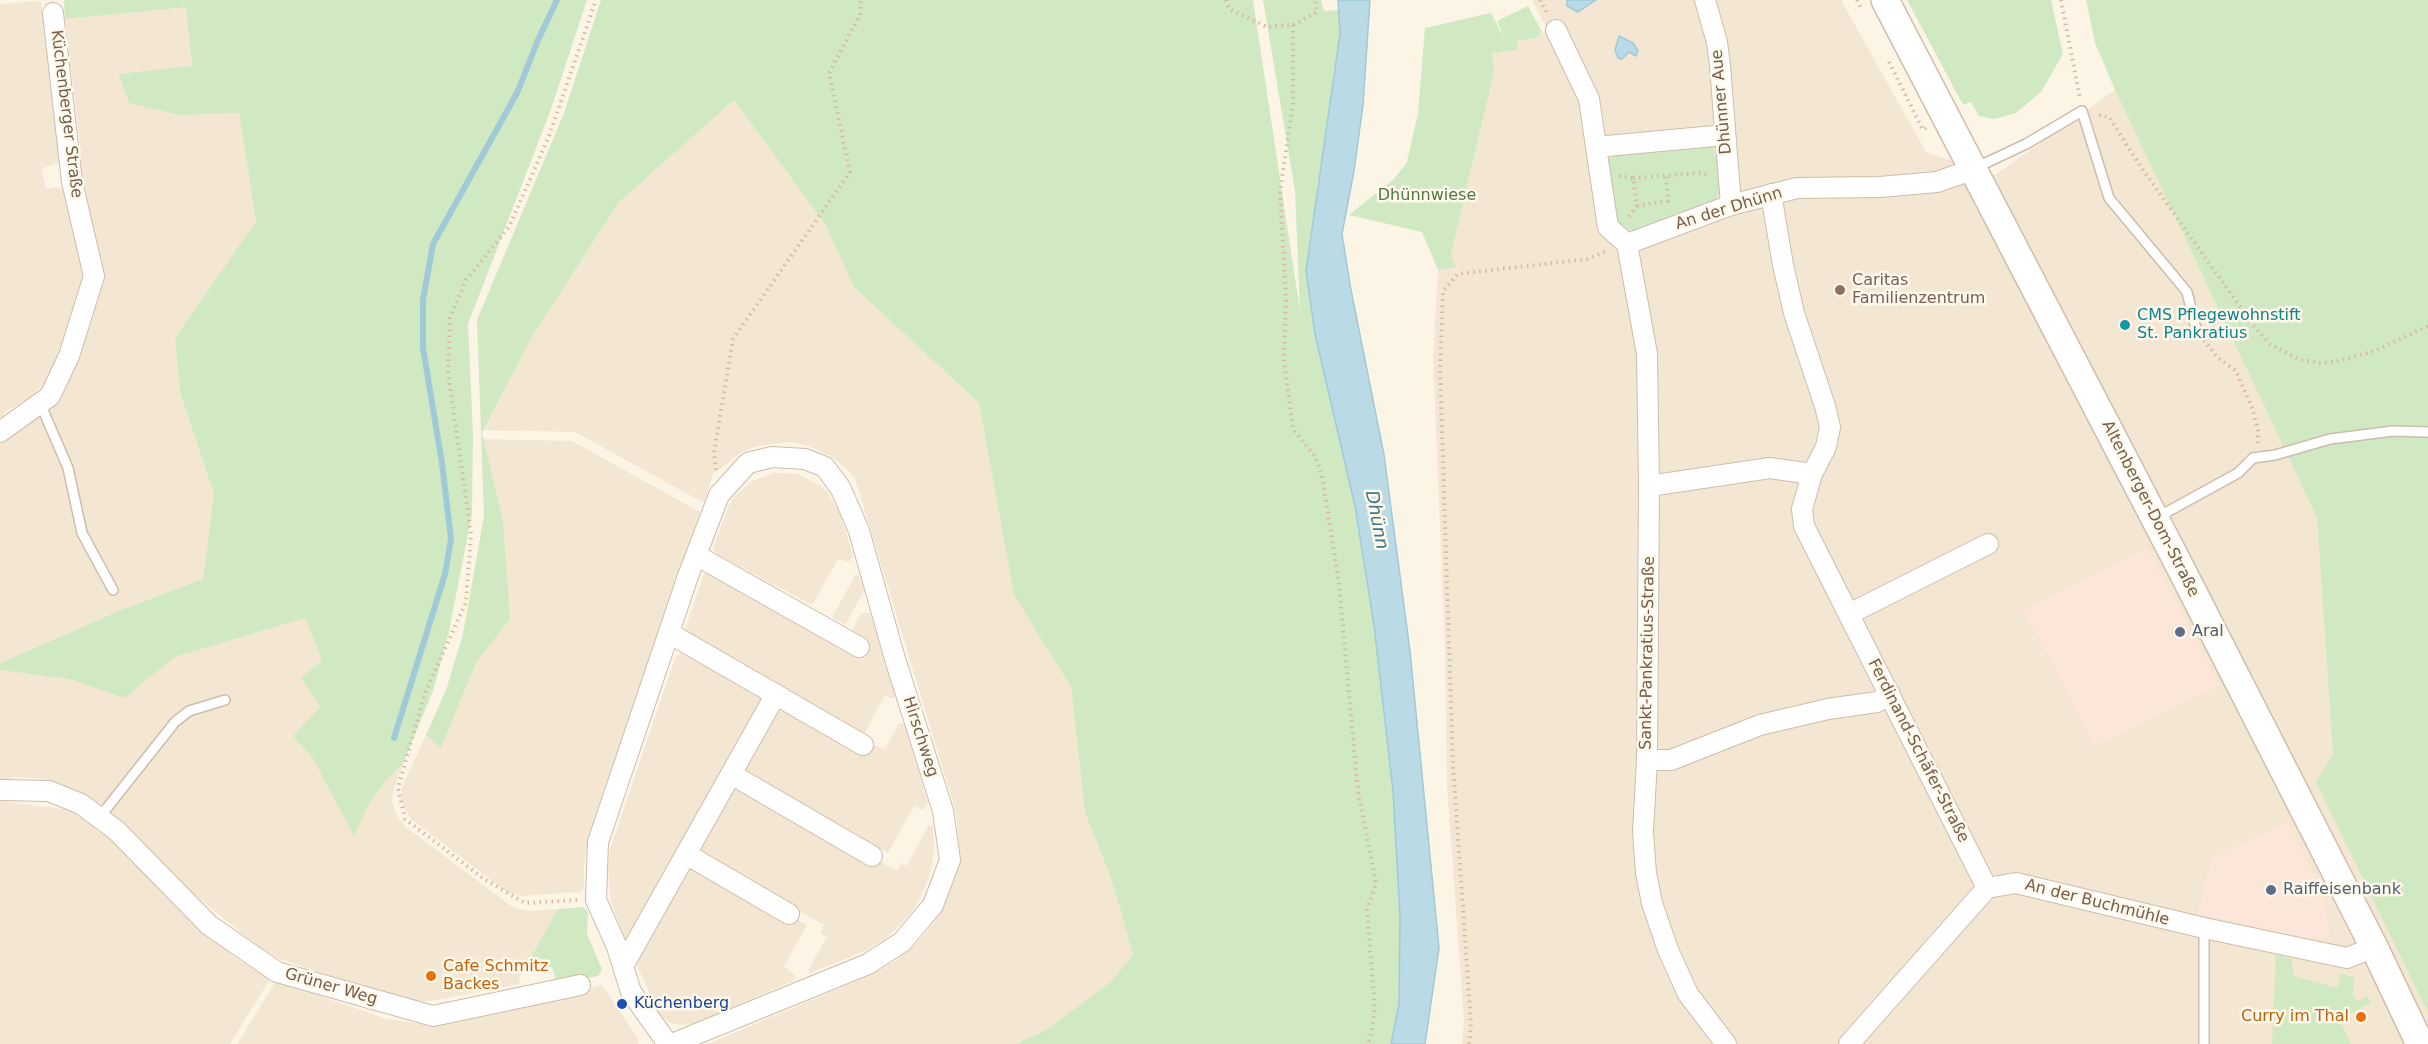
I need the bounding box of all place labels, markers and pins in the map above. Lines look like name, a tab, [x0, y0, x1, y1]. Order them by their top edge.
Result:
place label: Caritas Familienzentrum	[1852, 271, 1985, 309]
marker: Caritas Familienzentrum	[1833, 283, 1847, 297]
place label: CMS Pflegewohnstift St. Pankratius	[2137, 306, 2301, 344]
marker: CMS Pflegewohnstift St. Pankratius	[2118, 318, 2132, 332]
place label: Aral	[2192, 622, 2224, 642]
marker: Aral	[2173, 625, 2187, 639]
place label: Raiffeisenbank	[2283, 880, 2401, 900]
marker: Raiffeisenbank	[2264, 883, 2278, 897]
place label: Cafe Schmitz Backes	[443, 957, 548, 995]
marker: Cafe Schmitz Backes	[424, 969, 438, 983]
place label: Küchenberg	[634, 994, 729, 1014]
marker: Küchenberg	[615, 997, 629, 1011]
place label: Curry im Thal	[2241, 1007, 2349, 1027]
marker: Curry im Thal	[2354, 1010, 2368, 1024]

